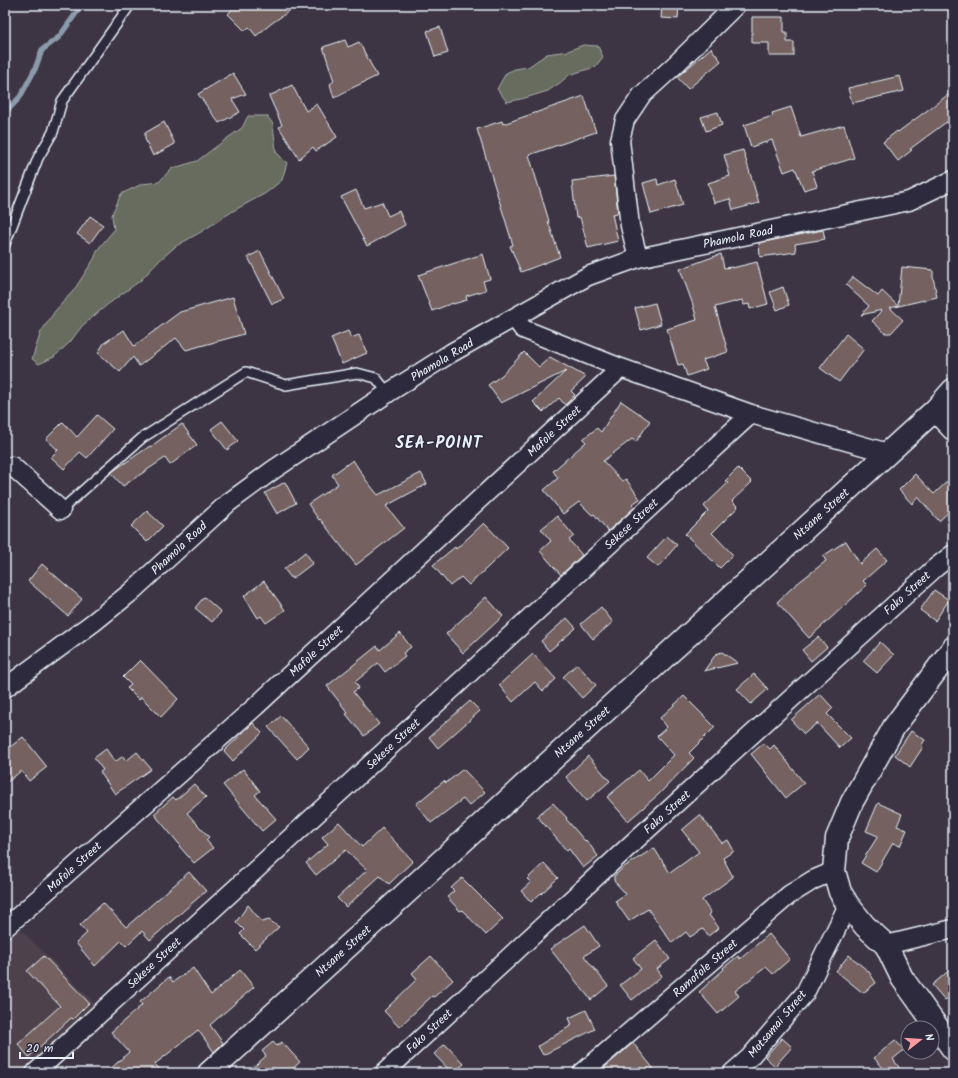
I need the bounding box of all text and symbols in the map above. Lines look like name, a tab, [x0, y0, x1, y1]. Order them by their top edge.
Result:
street label: Phamola Road	[701, 221, 776, 254]
street label: Phamola Road	[407, 333, 478, 387]
street label: Mafole Street	[523, 401, 586, 462]
district label: SEA-POINT	[395, 431, 483, 456]
street label: Ntsane Street	[789, 483, 854, 545]
street label: Sekese Street	[600, 494, 663, 555]
street label: Phamola Road	[147, 517, 213, 580]
street label: Fako Street	[879, 567, 936, 620]
street label: Mafole Street	[285, 621, 348, 682]
street label: Ntsane Street	[550, 701, 615, 763]
street label: Sekese Street	[362, 714, 425, 775]
street label: Fako Street	[639, 786, 696, 839]
street label: Mafole Street	[42, 837, 106, 897]
street label: Ntsane Street	[311, 920, 376, 982]
street label: Sekese Street	[123, 933, 186, 994]
street label: Ramofole Street	[668, 934, 742, 1002]
street label: Motsamai Street	[743, 986, 812, 1062]
street label: Fako Street	[402, 1004, 457, 1058]
north arrow	[900, 1020, 940, 1060]
text: N	[919, 1031, 938, 1043]
scale bar	[20, 1034, 73, 1060]
text: 20 m	[26, 1039, 54, 1058]

